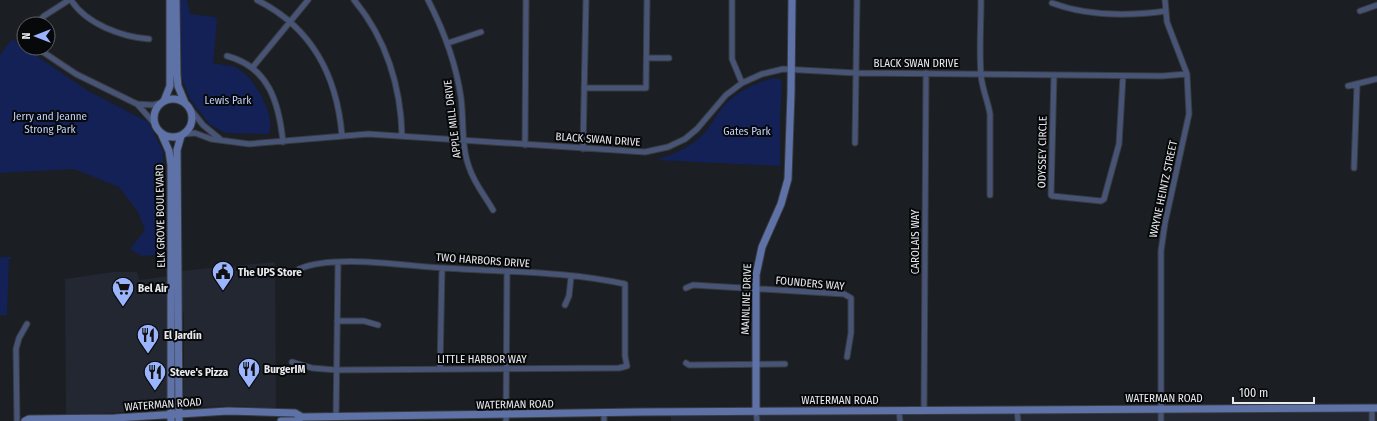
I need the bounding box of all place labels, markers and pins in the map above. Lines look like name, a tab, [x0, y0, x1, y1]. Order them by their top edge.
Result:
public building icon: The UPS Store	[210, 259, 236, 292]
place label: The UPS Store	[238, 266, 302, 279]
supermarket icon: Bel Air	[110, 275, 136, 308]
place label: Bel Air	[138, 282, 169, 295]
restaurant icon: El Jardín	[135, 322, 161, 355]
place label: El Jardín	[164, 329, 202, 342]
restaurant icon: BurgerIM	[236, 356, 262, 389]
restaurant icon: Steve's Pizza	[142, 359, 168, 392]
place label: BurgerIM	[264, 363, 306, 376]
place label: Steve's Pizza	[170, 366, 229, 379]

